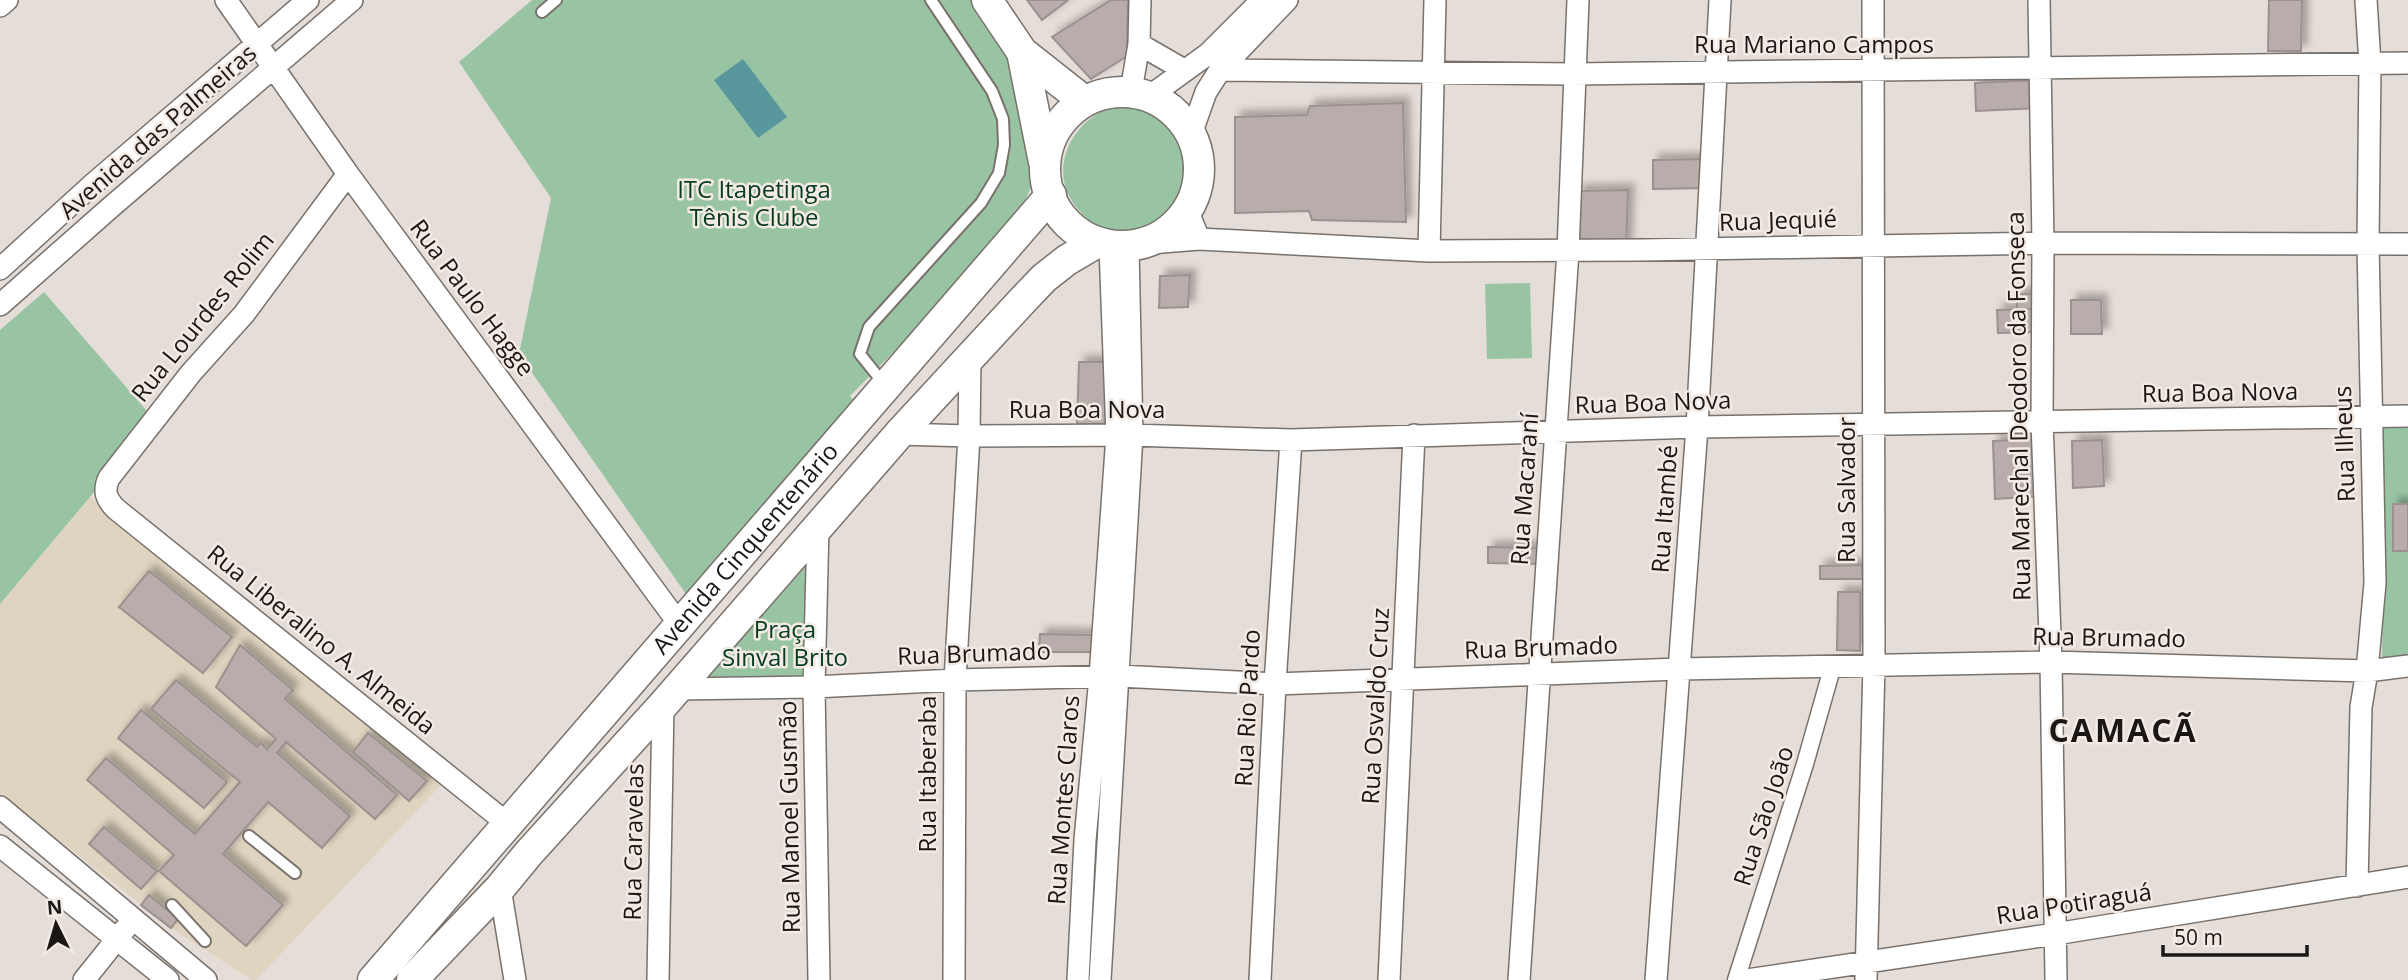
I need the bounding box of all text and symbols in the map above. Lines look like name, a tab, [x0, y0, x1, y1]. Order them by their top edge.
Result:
street label: Rua Mariano Campos	[1694, 27, 1934, 60]
street label: Avenida das Palmeiras	[51, 36, 263, 226]
park label: ITC Itapetinga Tênis Clube	[677, 172, 831, 233]
street label: Rua Jequié	[1718, 201, 1837, 238]
street label: Rua Marechal Deodoro da Fonseca	[1998, 211, 2037, 601]
street label: Rua Paulo Hagge	[403, 212, 543, 382]
street label: Rua Lourdes Rolim	[123, 224, 281, 408]
street label: Rua Boa Nova	[2141, 374, 2298, 409]
street label: Rua Boa Nova	[1574, 382, 1732, 421]
street label: Rua Ilheus	[2325, 385, 2362, 503]
street label: Rua Boa Nova	[1009, 392, 1165, 425]
street label: Rua Macaraní	[1502, 411, 1545, 566]
street label: Rua Salvador	[1829, 417, 1862, 563]
street label: Avenida Cinquentenário	[644, 435, 845, 660]
street label: Rua Itambé	[1643, 444, 1684, 574]
street label: Rua Liberalino A. Almeida	[201, 536, 443, 741]
street label: Rua Osvaldo Cruz	[1353, 607, 1396, 805]
park label: Praça Sinval Brito	[722, 612, 848, 673]
street label: Rua Brumado	[2032, 619, 2186, 654]
street label: Rua Brumado	[1464, 627, 1618, 666]
street label: Rua Rio Pardo	[1226, 628, 1267, 787]
street label: Rua Brumado	[897, 633, 1051, 672]
street label: Rua Montes Claros	[1039, 694, 1086, 906]
street label: Rua Itaberaba	[910, 695, 943, 853]
street label: Rua Manoel Gusmão	[770, 700, 807, 934]
district label: CAMACÃ	[2048, 708, 2198, 751]
street label: Rua São João	[1724, 742, 1801, 890]
street label: Rua Caravelas	[615, 763, 650, 921]
street label: Rua Potiraguá	[1994, 874, 2154, 931]
north arrow	[21, 889, 91, 959]
text: N	[46, 893, 63, 921]
scale bar	[2163, 914, 2306, 958]
text: 50 m	[2174, 923, 2223, 951]

